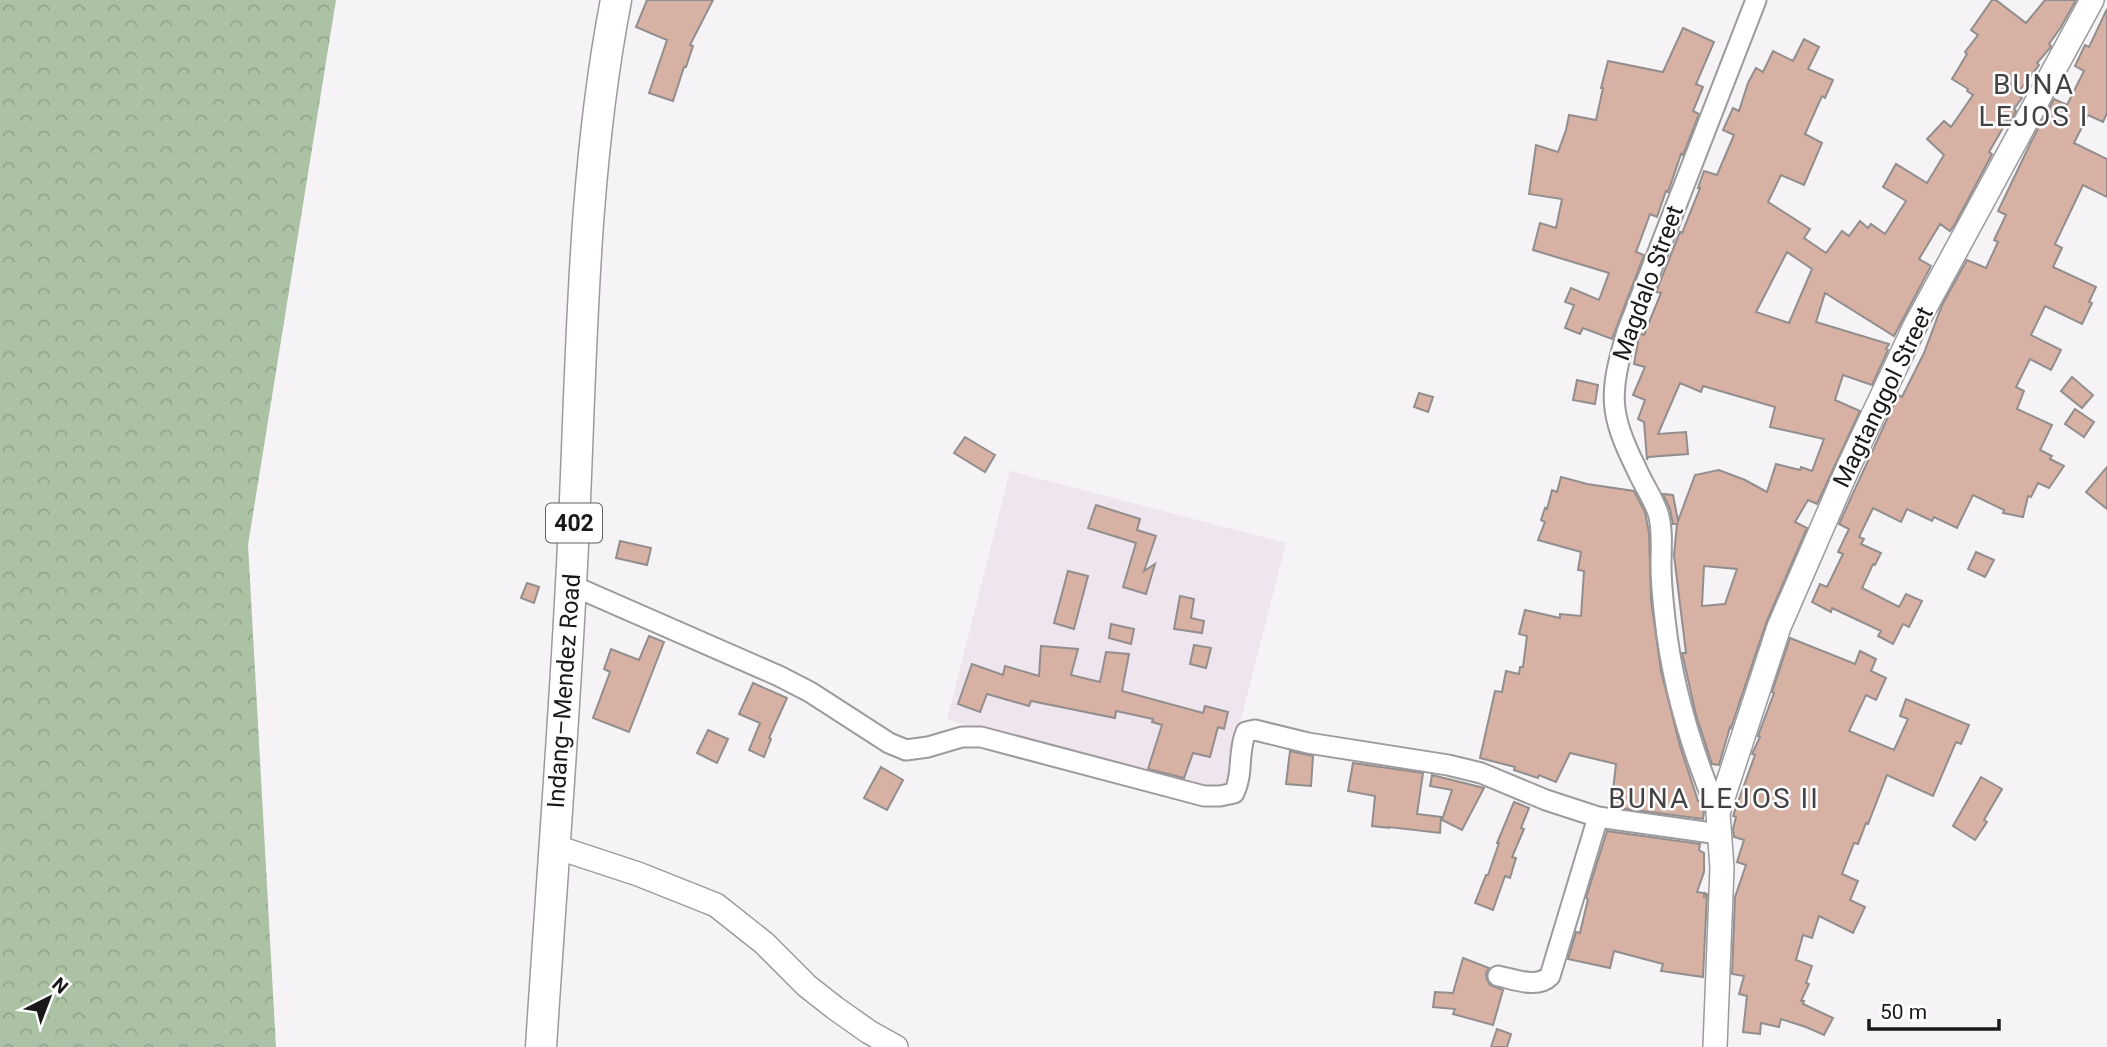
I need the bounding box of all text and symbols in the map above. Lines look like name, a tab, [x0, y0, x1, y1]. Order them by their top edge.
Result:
district label: BUNA LEJOS I	[1979, 68, 2089, 133]
street label: Magdalo Street	[1607, 202, 1689, 364]
street label: Magtanggol Street	[1827, 302, 1939, 492]
road number: 402	[546, 503, 602, 542]
street label: Indang–Mendez Road	[542, 573, 586, 809]
district label: BUNA LEJOS II	[1608, 782, 1820, 815]
north arrow	[14, 963, 84, 1033]
text: N	[47, 973, 73, 999]
scale bar	[1869, 988, 1998, 1032]
text: 50 m	[1880, 1000, 1927, 1024]

